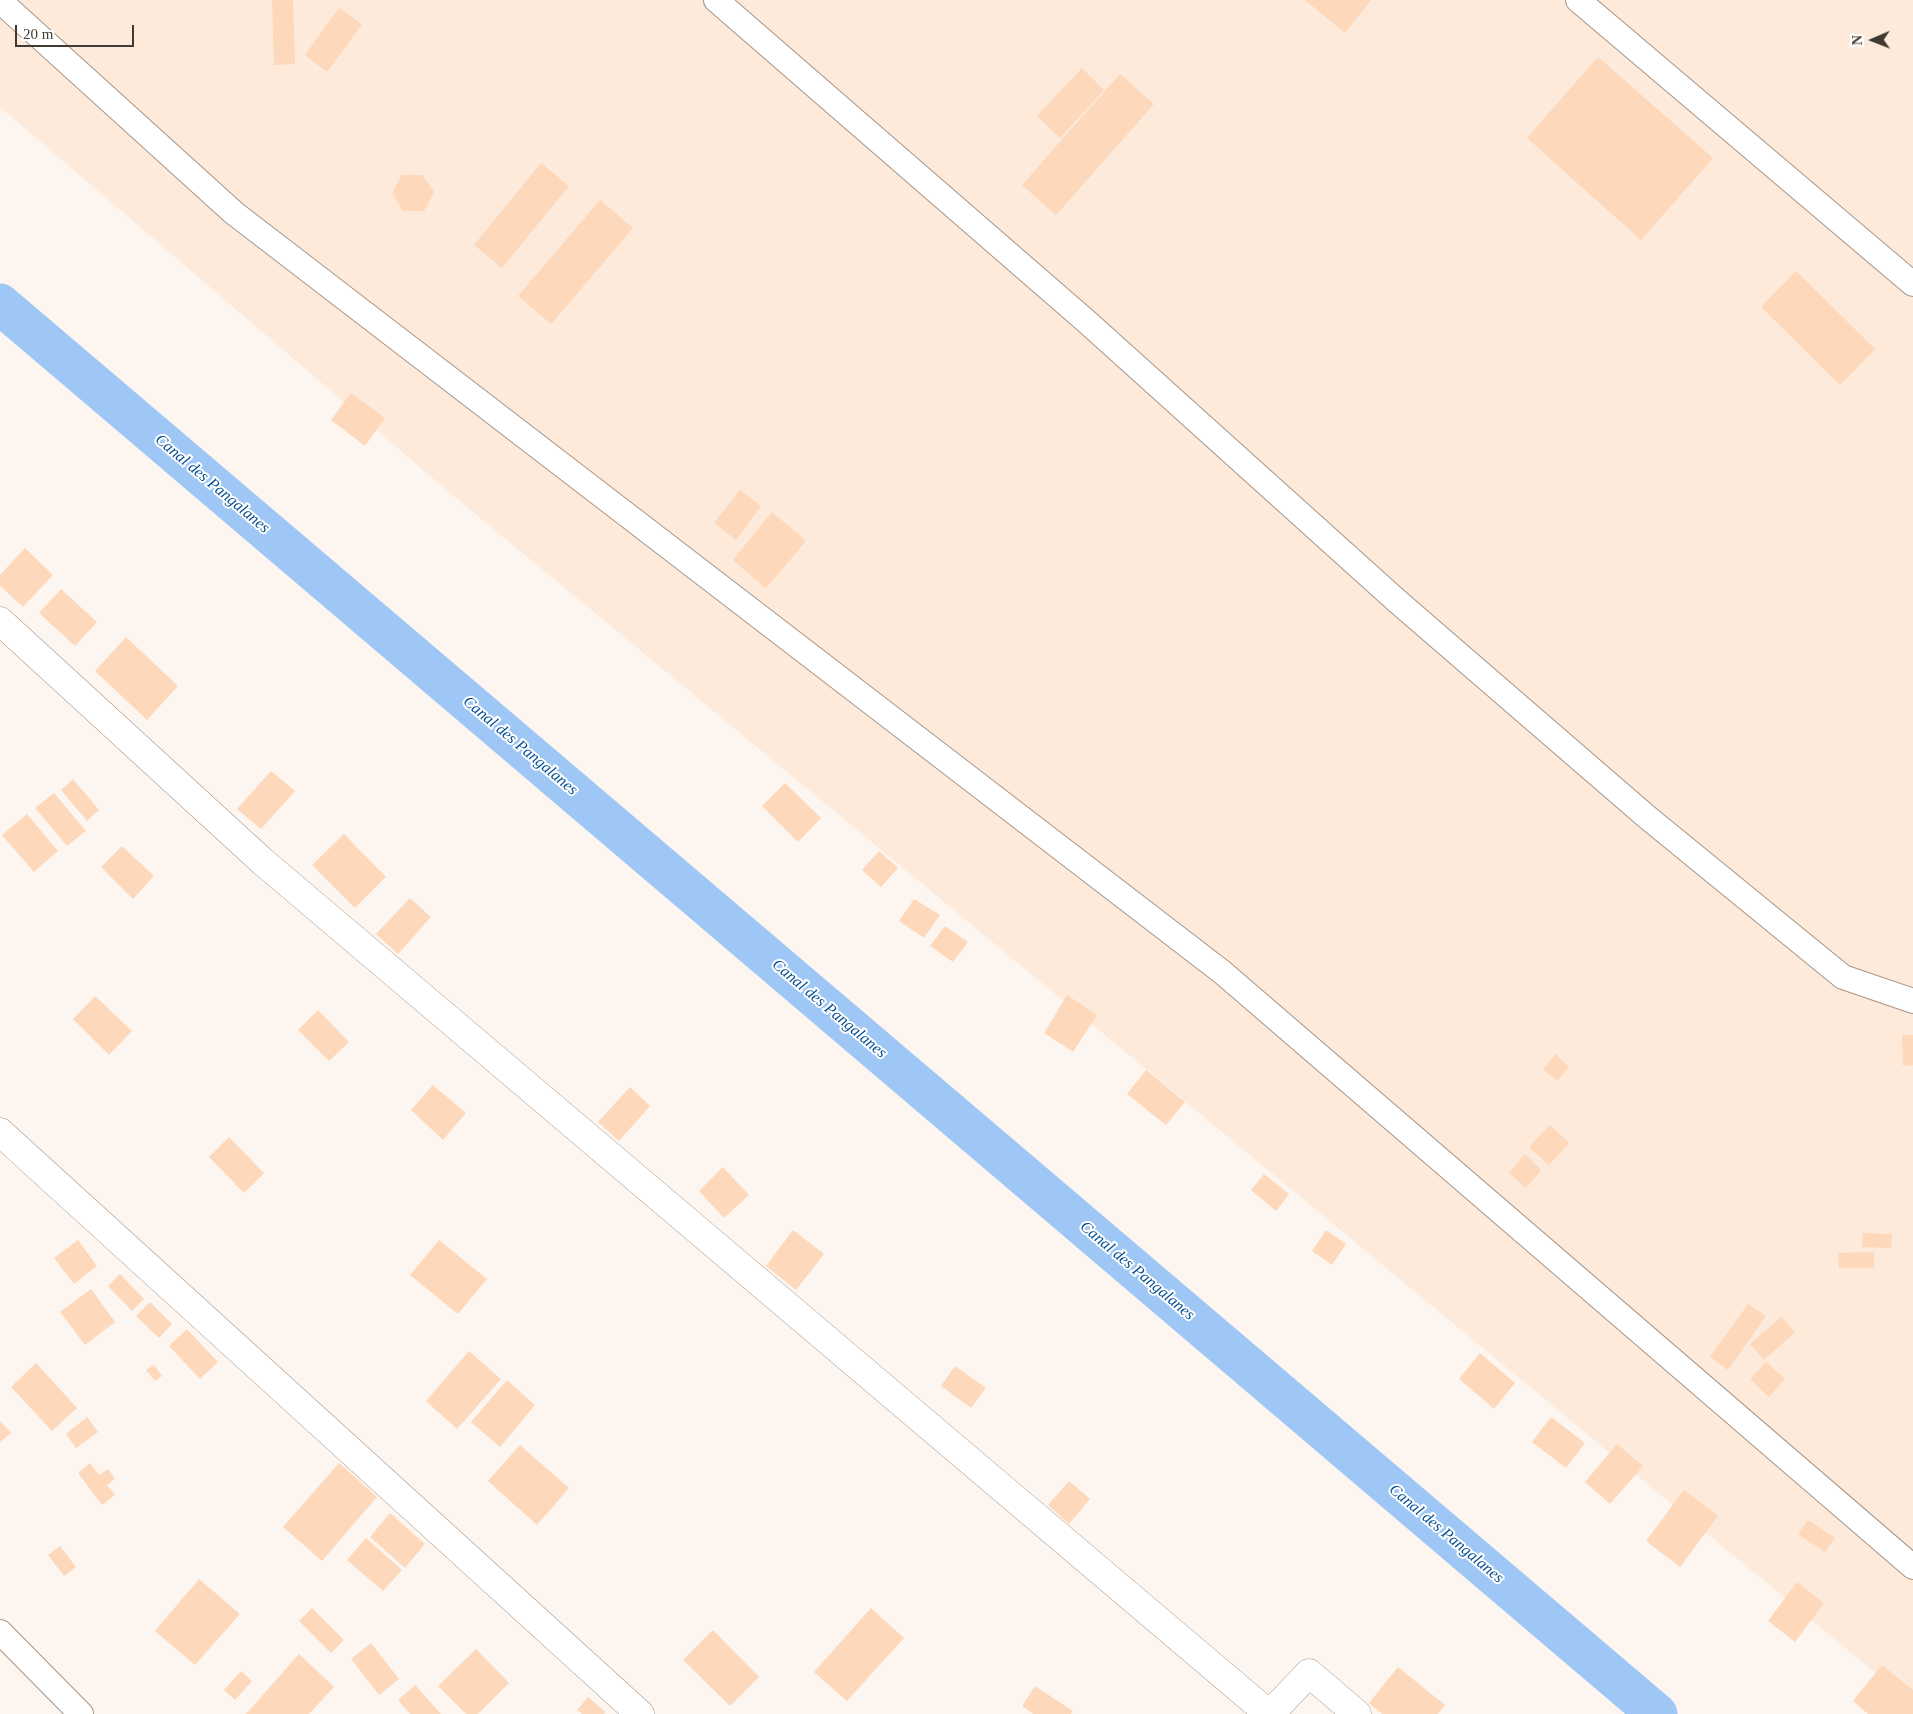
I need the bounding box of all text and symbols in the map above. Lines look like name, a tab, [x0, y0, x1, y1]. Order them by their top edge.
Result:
scale bar	[18, 15, 136, 47]
north arrow	[1848, 15, 1898, 65]
text: 20 m	[23, 26, 53, 42]
text: N	[1850, 35, 1865, 45]
water label: Canal des Pangalanes	[151, 430, 273, 538]
water label: Canal des Pangalanes	[459, 692, 581, 800]
water label: Canal des Pangalanes	[768, 955, 890, 1063]
water label: Canal des Pangalanes	[1076, 1217, 1198, 1325]
water label: Canal des Pangalanes	[1385, 1480, 1507, 1588]

